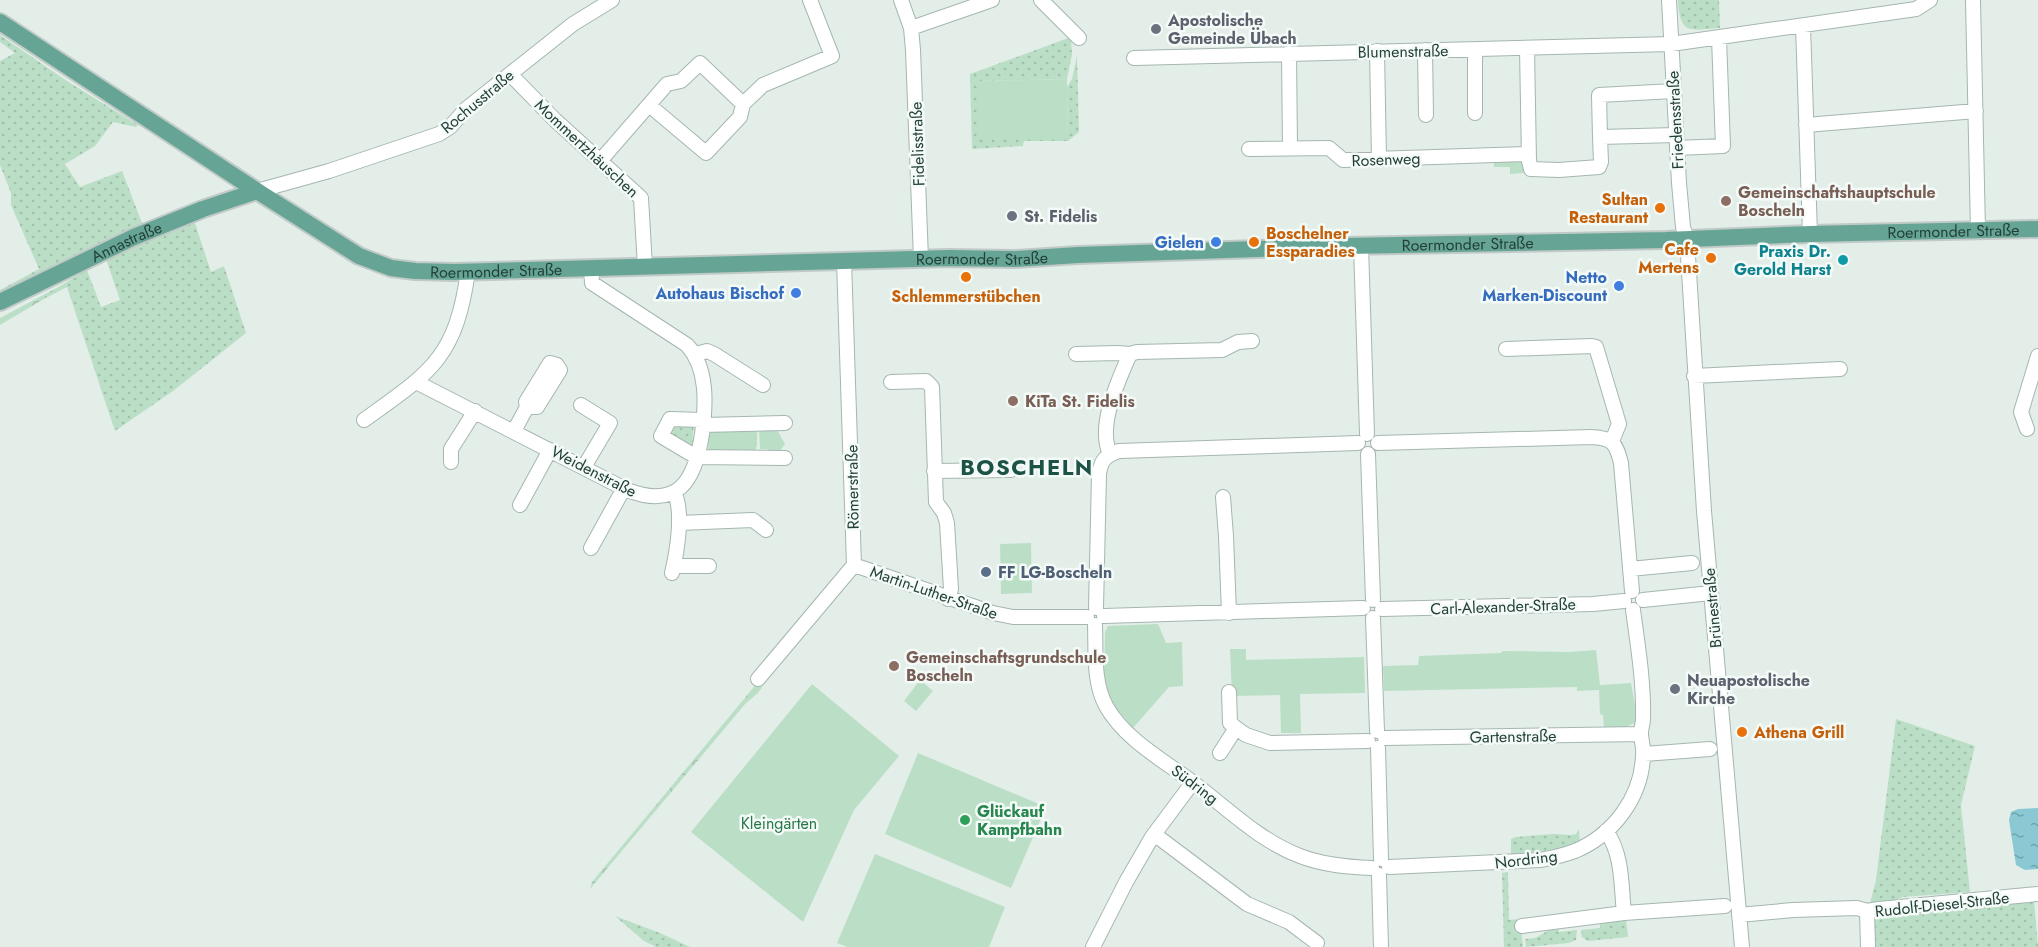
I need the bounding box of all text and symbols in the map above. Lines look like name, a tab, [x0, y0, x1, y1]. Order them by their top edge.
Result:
place label: Apostolische Gemeinde Übach	[1167, 9, 1297, 50]
marker: Apostolische Gemeinde Übach	[1149, 22, 1163, 36]
street label: Blumenstraße	[1357, 39, 1449, 64]
street label: Rochusstraße	[436, 64, 519, 139]
street label: Friedensstraße	[1661, 70, 1690, 170]
street label: Mommertzhäuschen	[529, 94, 644, 203]
street label: Fidelisstraße	[905, 101, 930, 187]
street label: Rosenweg	[1351, 147, 1421, 172]
place label: Gemeinschaftshauptschule Boscheln	[1738, 181, 1936, 222]
place label: Sultan Restaurant	[1569, 188, 1649, 229]
marker: Gemeinschaftshauptschule Boscheln	[1719, 194, 1733, 208]
marker: Sultan Restaurant	[1653, 201, 1667, 215]
place label: St. Fidelis	[1024, 205, 1097, 228]
marker: St. Fidelis	[1005, 209, 1019, 223]
street label: Annastraße	[87, 216, 165, 268]
street label: Roermonder Straße	[1887, 218, 2020, 244]
place label: Boschelner Essparadies	[1266, 222, 1355, 263]
place label: Gielen	[1155, 231, 1204, 254]
street label: Roermonder Straße	[1401, 231, 1534, 257]
marker: Gielen	[1209, 235, 1223, 249]
marker: Boschelner Essparadies	[1247, 235, 1261, 249]
place label: Cafe Mertens	[1638, 238, 1699, 279]
place label: Praxis Dr. Gerold Harst	[1734, 240, 1832, 281]
street label: Roermonder Straße	[916, 246, 1049, 271]
marker: Cafe Mertens	[1704, 251, 1718, 265]
marker: Praxis Dr. Gerold Harst	[1836, 253, 1850, 267]
street label: Roermonder Straße	[430, 258, 562, 284]
place label: Netto Marken-Discount	[1482, 266, 1608, 307]
marker: Schlemmerstübchen	[959, 270, 973, 284]
marker: Netto Marken-Discount	[1612, 279, 1626, 293]
place label: Autohaus Bischof	[655, 282, 785, 305]
place label: Schlemmerstübchen	[891, 285, 1041, 308]
marker: Autohaus Bischof	[789, 286, 803, 300]
place label: KiTa St. Fidelis	[1025, 390, 1135, 413]
marker: KiTa St. Fidelis	[1006, 394, 1020, 408]
street label: Weidenstraße	[547, 440, 641, 503]
street label: Römerstraße	[840, 444, 865, 530]
district label: BOSCHELN	[960, 451, 1094, 483]
street label: Martin-Luther-Straße	[867, 560, 1001, 625]
place label: FF LG-Boscheln	[998, 561, 1112, 584]
marker: FF LG-Boscheln	[979, 565, 993, 579]
street label: Brünestraße	[1698, 567, 1727, 649]
street label: Carl-Alexander-Straße	[1430, 592, 1576, 621]
place label: Gemeinschaftsgrundschule Boscheln	[906, 646, 1107, 687]
marker: Gemeinschaftsgrundschule Boscheln	[887, 659, 901, 673]
place label: Neuapostolische Kirche	[1687, 669, 1810, 710]
marker: Neuapostolische Kirche	[1668, 682, 1682, 696]
place label: Athena Grill	[1753, 721, 1844, 744]
street label: Gartenstraße	[1469, 724, 1557, 749]
marker: Athena Grill	[1735, 725, 1749, 739]
street label: Südring	[1166, 759, 1223, 810]
place label: Glückauf Kampfbahn	[977, 800, 1062, 841]
park label: Kleingärten	[741, 812, 817, 835]
marker: Glückauf Kampfbahn	[958, 813, 972, 827]
street label: Nordring	[1493, 844, 1559, 875]
street label: Rudolf-Diesel-Straße	[1874, 886, 2010, 923]

